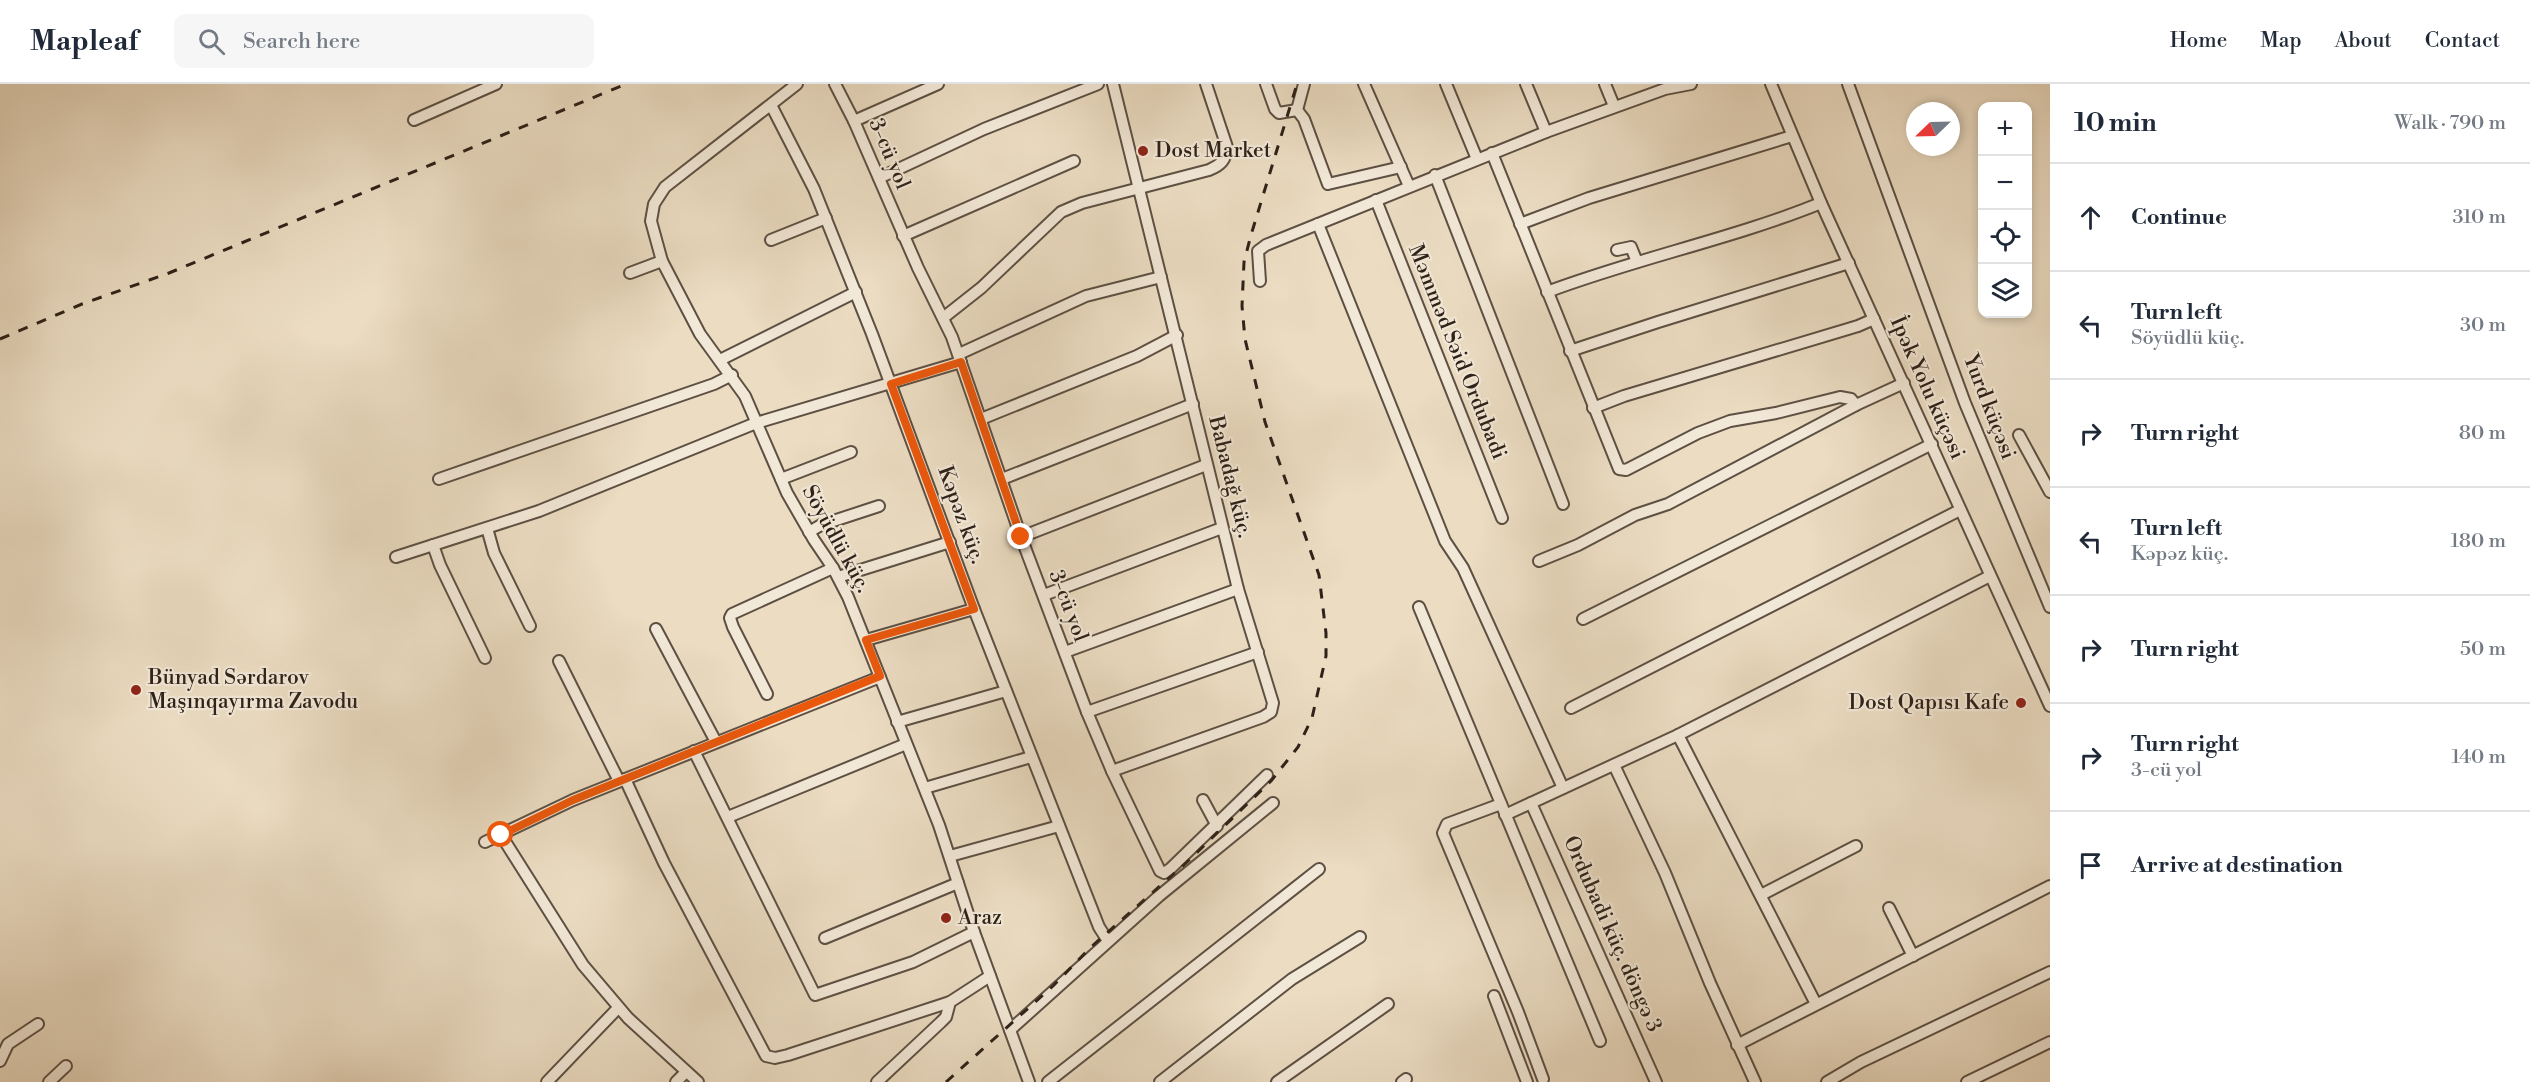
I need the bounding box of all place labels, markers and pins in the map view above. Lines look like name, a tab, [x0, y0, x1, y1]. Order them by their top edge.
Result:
place label: Dost Market	[1155, 138, 1272, 164]
marker: Dost Market	[1136, 144, 1150, 158]
place label: Bünyad Sərdarov Maşınqayırma Zavodu	[147, 665, 358, 715]
marker: Bünyad Sərdarov Maşınqayırma Zavodu	[129, 683, 143, 697]
place label: Dost Qapısı Kafe	[1849, 690, 2009, 716]
marker: Dost Qapısı Kafe	[2014, 696, 2028, 710]
place label: Araz	[957, 905, 1002, 931]
marker: Araz	[939, 911, 953, 925]

